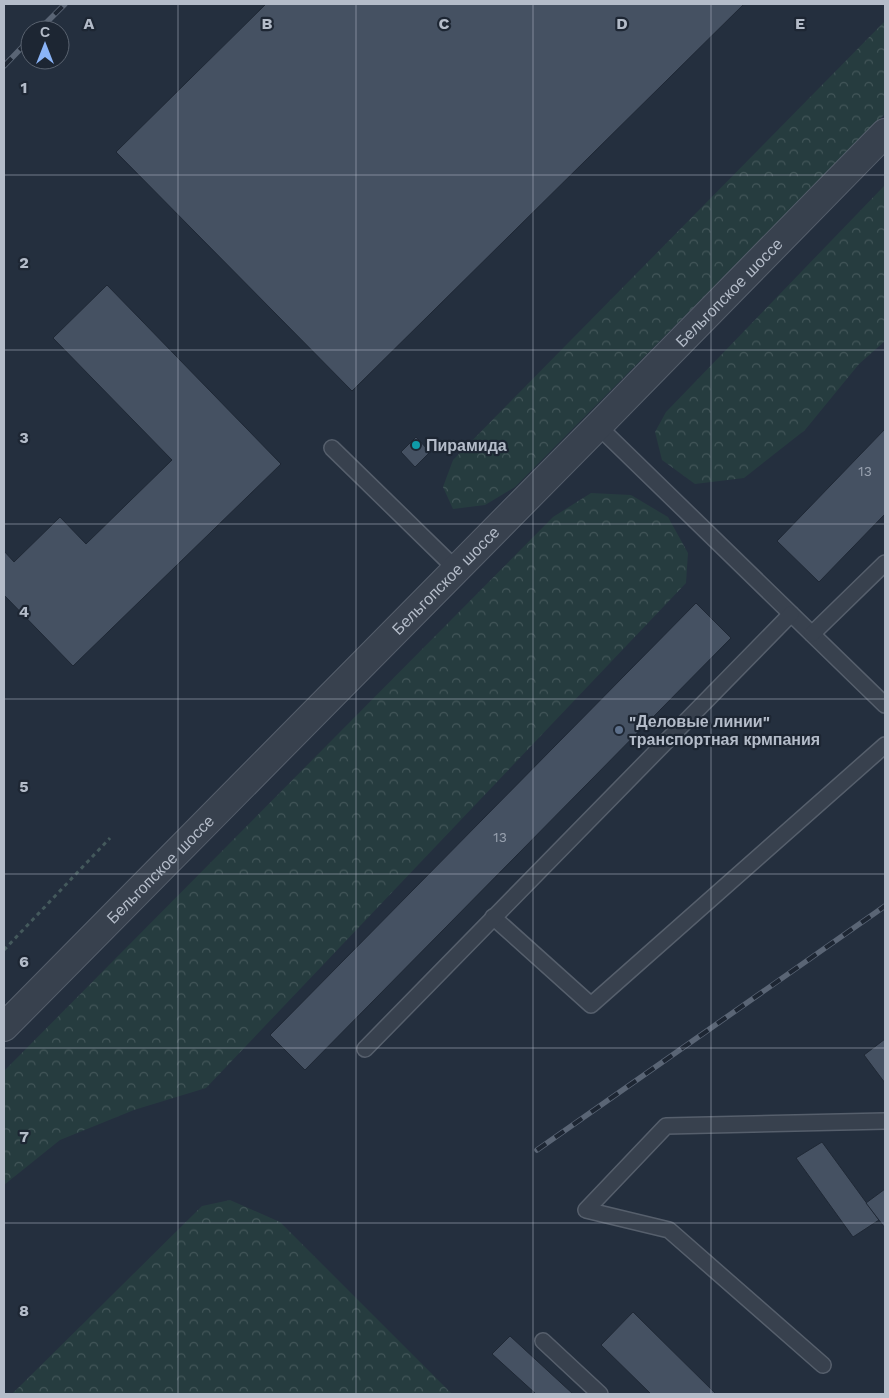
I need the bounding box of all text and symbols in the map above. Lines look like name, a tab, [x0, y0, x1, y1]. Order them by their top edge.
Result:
text: A	[84, 14, 95, 33]
text: B	[262, 14, 273, 33]
text: C	[439, 14, 450, 33]
text: D	[616, 14, 628, 33]
text: E	[795, 14, 805, 33]
north arrow	[20, 20, 70, 70]
text: С	[40, 24, 50, 40]
text: 1	[21, 78, 27, 97]
street label: Бельгопское шоссе	[672, 234, 787, 351]
text: 2	[19, 253, 29, 272]
text: 3	[19, 428, 29, 447]
place label: Пирамида	[426, 436, 507, 455]
marker: Пирамида	[410, 439, 422, 451]
house number: 13	[858, 463, 872, 479]
street label: Бельгопское шоссе	[388, 522, 504, 639]
text: 4	[19, 602, 29, 621]
place label: "Деловые линии" транспортная крмпания	[629, 712, 820, 749]
marker: "Деловые линии" транспортная крмпания	[613, 724, 625, 736]
text: 5	[19, 777, 29, 796]
street label: Бельгопское шоссе	[103, 811, 218, 928]
house number: 13	[493, 829, 507, 845]
text: 6	[19, 952, 29, 971]
text: 7	[19, 1127, 29, 1146]
text: 8	[19, 1301, 29, 1320]

